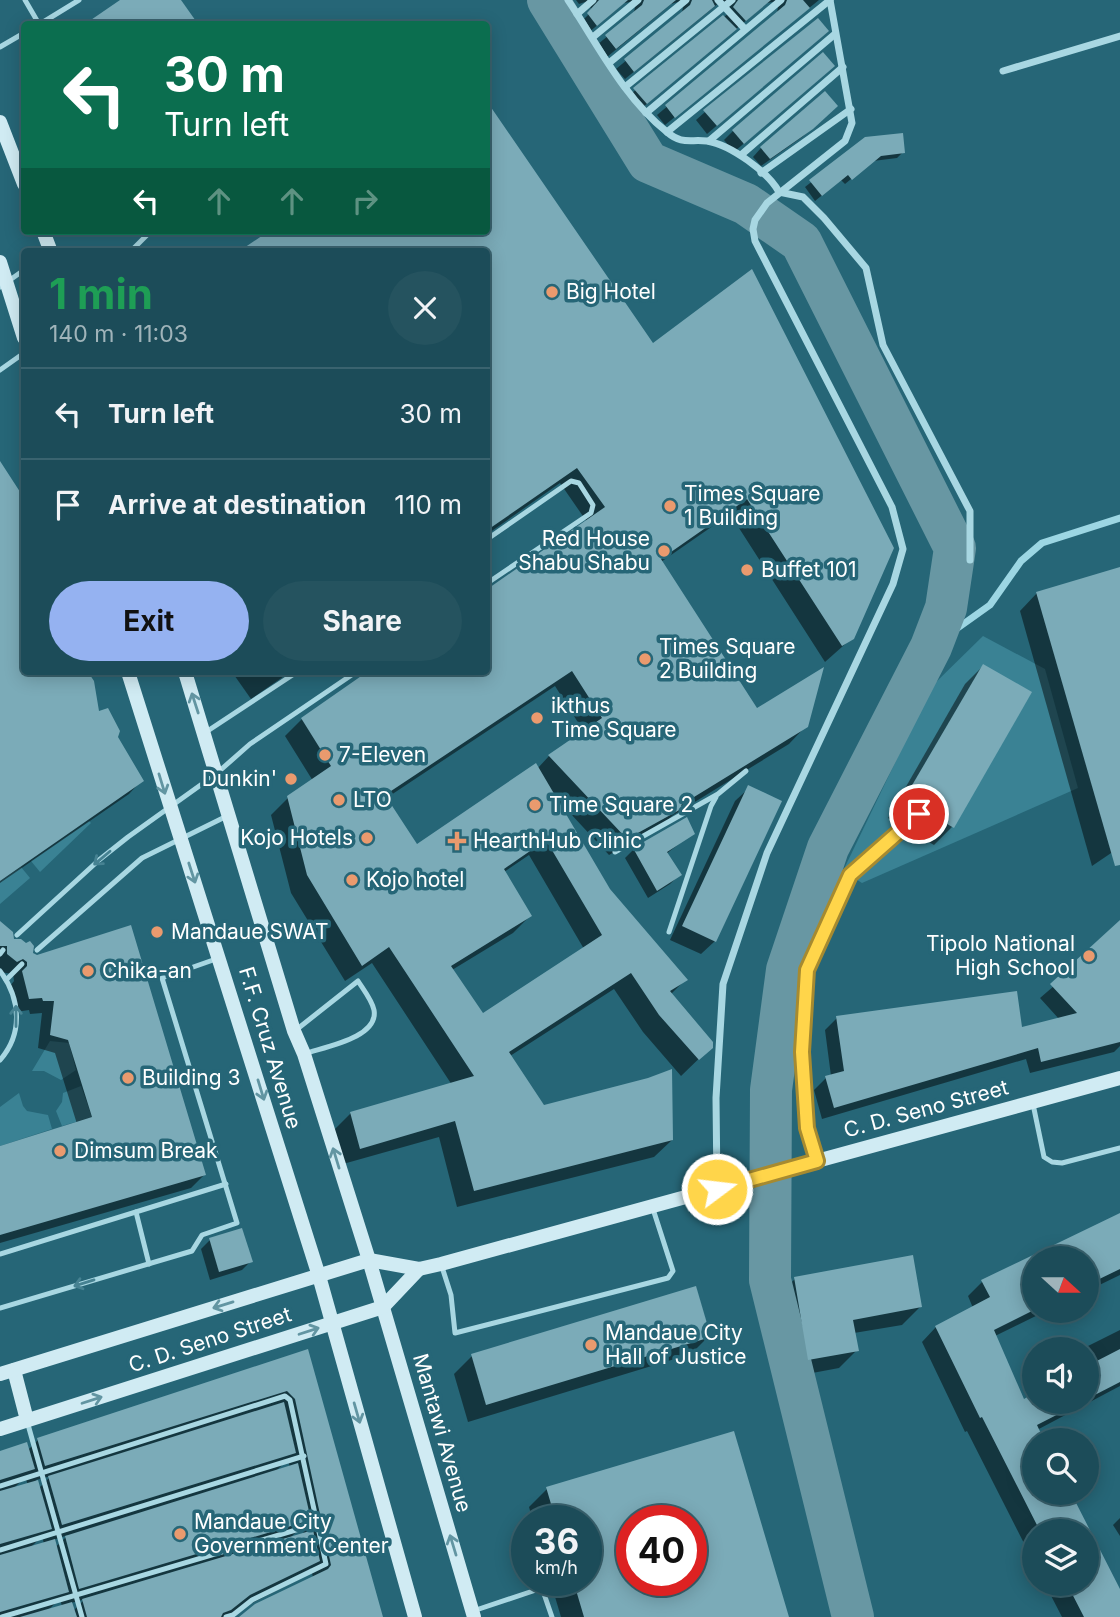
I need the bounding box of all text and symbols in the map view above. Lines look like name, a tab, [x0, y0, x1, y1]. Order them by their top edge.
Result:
text: 30 m	[164, 45, 285, 104]
icon: left	[49, 49, 140, 140]
text: Turn left	[164, 105, 289, 144]
icon: left	[127, 182, 165, 220]
icon: ahead	[200, 182, 238, 220]
icon: ahead	[273, 182, 311, 220]
icon: right	[346, 182, 384, 220]
text: 1 min	[49, 268, 153, 319]
button: close	[388, 271, 462, 345]
place label: Big Hotel	[566, 279, 656, 304]
marker: Big Hotel	[544, 284, 560, 300]
text: 140 m · 11:03	[49, 320, 188, 348]
icon: left	[49, 395, 87, 433]
text: Turn left	[108, 398, 214, 429]
text: 30 m	[399, 398, 462, 429]
place label: Times Square 1 Building	[684, 481, 821, 530]
icon: arrive	[49, 486, 87, 524]
text: Arrive at destination	[108, 489, 367, 520]
text: 110 m	[394, 489, 462, 520]
marker: Times Square 1 Building	[662, 498, 678, 514]
place label: Red House Shabu Shabu	[518, 526, 650, 575]
marker: Red House Shabu Shabu	[656, 543, 672, 559]
place label: Buffet 101	[761, 557, 857, 582]
marker: Buffet 101	[739, 562, 755, 578]
button: Exit	[49, 581, 249, 661]
button: Share	[263, 581, 462, 661]
place label: Times Square 2 Building	[659, 634, 796, 683]
marker: Times Square 2 Building	[637, 651, 653, 667]
one-way arrow	[187, 692, 200, 714]
place label: ikthus Time Square	[551, 693, 677, 742]
marker: ikthus Time Square	[529, 710, 545, 726]
place label: 7-Eleven	[339, 742, 426, 767]
marker: 7-Eleven	[317, 747, 333, 763]
place label: Dunkin'	[202, 766, 277, 791]
marker: Dunkin'	[283, 771, 299, 787]
one-way arrow	[157, 773, 170, 795]
pin	[889, 784, 949, 844]
place label: LTO	[353, 787, 392, 812]
marker: LTO	[331, 792, 347, 808]
place label: Time Square 2	[549, 792, 693, 817]
icon: arrive	[900, 795, 938, 833]
marker: Time Square 2	[527, 797, 543, 813]
place label: Kojo Hotels	[240, 825, 353, 850]
place label: HearthHub Clinic	[473, 828, 642, 853]
marker: Kojo Hotels	[359, 830, 375, 846]
marker: HearthHub Clinic	[447, 831, 467, 851]
one-way arrow	[93, 850, 111, 866]
one-way arrow	[186, 862, 199, 884]
place label: Kojo hotel	[366, 867, 464, 892]
marker: Kojo hotel	[344, 872, 360, 888]
place label: Mandaue SWAT	[171, 919, 329, 944]
marker: Mandaue SWAT	[149, 924, 165, 940]
place label: Tipolo National High School	[926, 931, 1075, 980]
marker: Tipolo National High School	[1081, 948, 1097, 964]
place label: Chika-an	[102, 958, 192, 983]
marker: Chika-an	[80, 963, 96, 979]
street label: F.F. Cruz Avenue	[234, 964, 307, 1132]
one-way arrow	[9, 1005, 23, 1028]
place label: Building 3	[142, 1065, 240, 1090]
marker: Building 3	[120, 1070, 136, 1086]
street label: C. D. Seno Street	[841, 1074, 1011, 1143]
one-way arrow	[255, 1078, 268, 1100]
place label: Dimsum Break	[74, 1138, 218, 1163]
marker: Dimsum Break	[52, 1143, 68, 1159]
one-way arrow	[329, 1147, 342, 1169]
position arrow	[680, 1152, 754, 1226]
north arrow	[1022, 1246, 1099, 1323]
map controls	[1022, 1246, 1099, 1596]
one-way arrow	[73, 1277, 96, 1290]
one-way arrow	[213, 1300, 235, 1313]
street label: C. D. Seno Street	[125, 1301, 294, 1378]
place label: Mandaue City Hall of Justice	[605, 1320, 746, 1369]
one-way arrow	[297, 1324, 319, 1336]
marker: Mandaue City Hall of Justice	[583, 1337, 599, 1353]
button: sound	[1022, 1337, 1099, 1414]
street label: Mantawi Avenue	[408, 1351, 477, 1515]
one-way arrow	[80, 1393, 102, 1405]
one-way arrow	[352, 1402, 365, 1424]
button: search	[1022, 1428, 1099, 1505]
speed limit sign: 40	[616, 1505, 707, 1596]
place label: Mandaue City Government Center	[194, 1509, 389, 1558]
button: layers	[1022, 1519, 1099, 1596]
text: 36	[534, 1520, 579, 1562]
marker: Mandaue City Government Center	[172, 1526, 188, 1542]
one-way arrow	[446, 1534, 459, 1556]
text: km/h	[535, 1557, 578, 1578]

